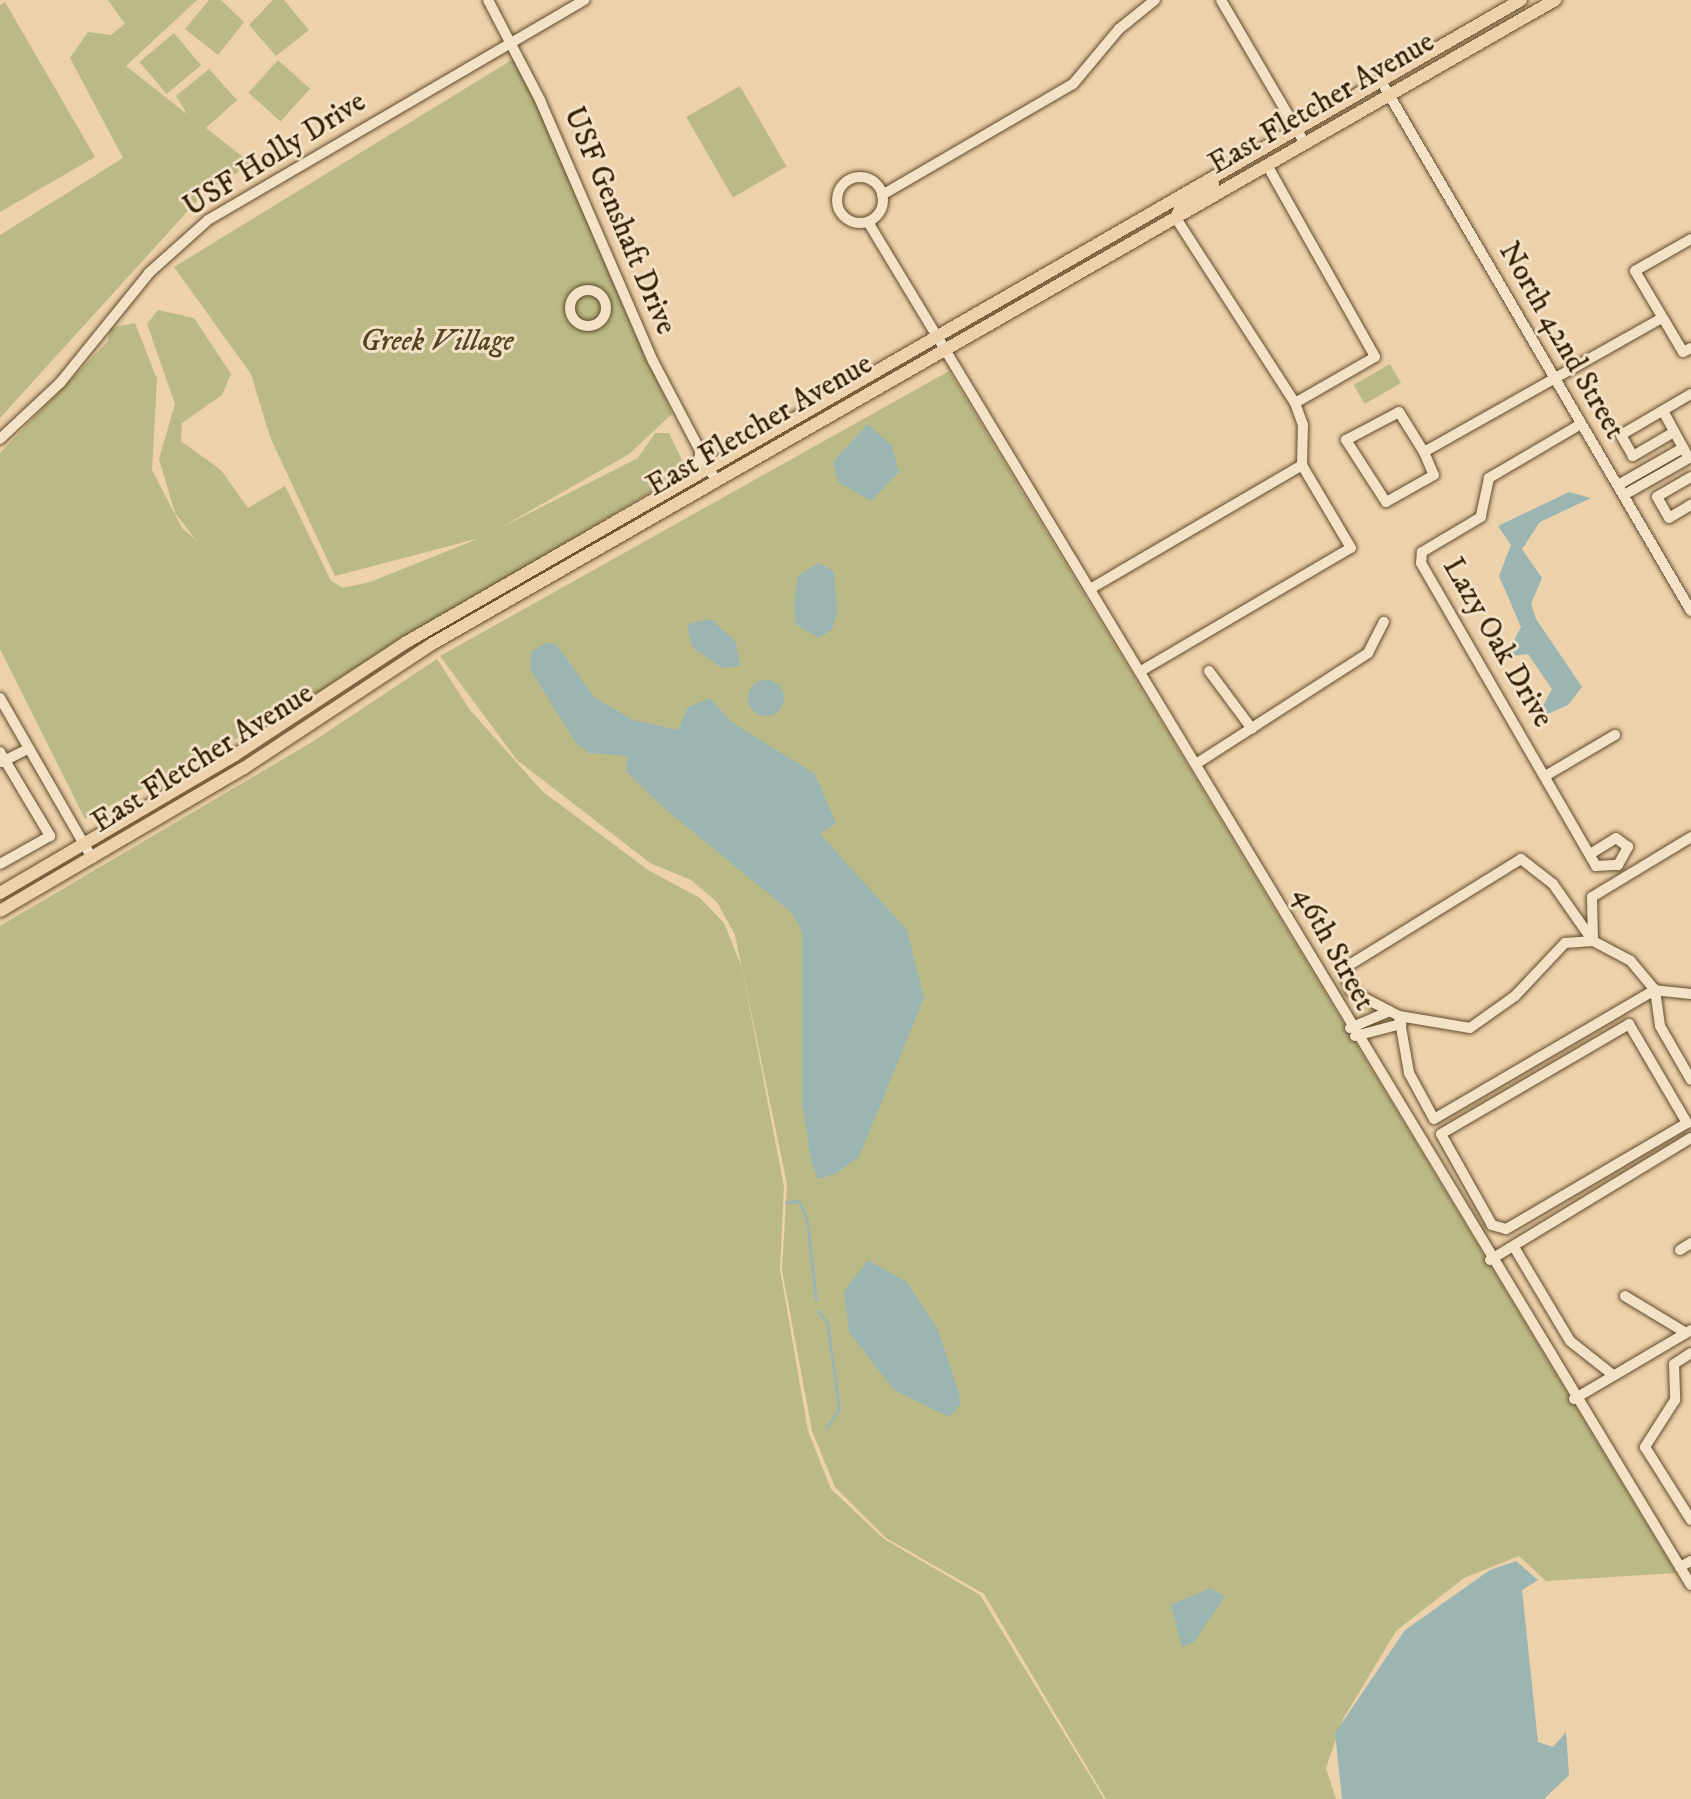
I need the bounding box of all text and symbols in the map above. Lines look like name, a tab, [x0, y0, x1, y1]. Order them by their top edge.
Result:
street label: East Fletcher Avenue	[1203, 25, 1441, 183]
street label: USF Holly Drive	[177, 85, 373, 225]
street label: USF Genshaft Drive	[555, 102, 683, 340]
street label: North 42nd Street	[1490, 236, 1632, 446]
park label: Greek Village	[360, 324, 514, 360]
street label: East Fletcher Avenue	[641, 347, 879, 505]
street label: Lazy Oak Drive	[1434, 552, 1560, 734]
street label: East Fletcher Avenue	[86, 676, 320, 842]
street label: 46th Street	[1284, 881, 1382, 1017]

